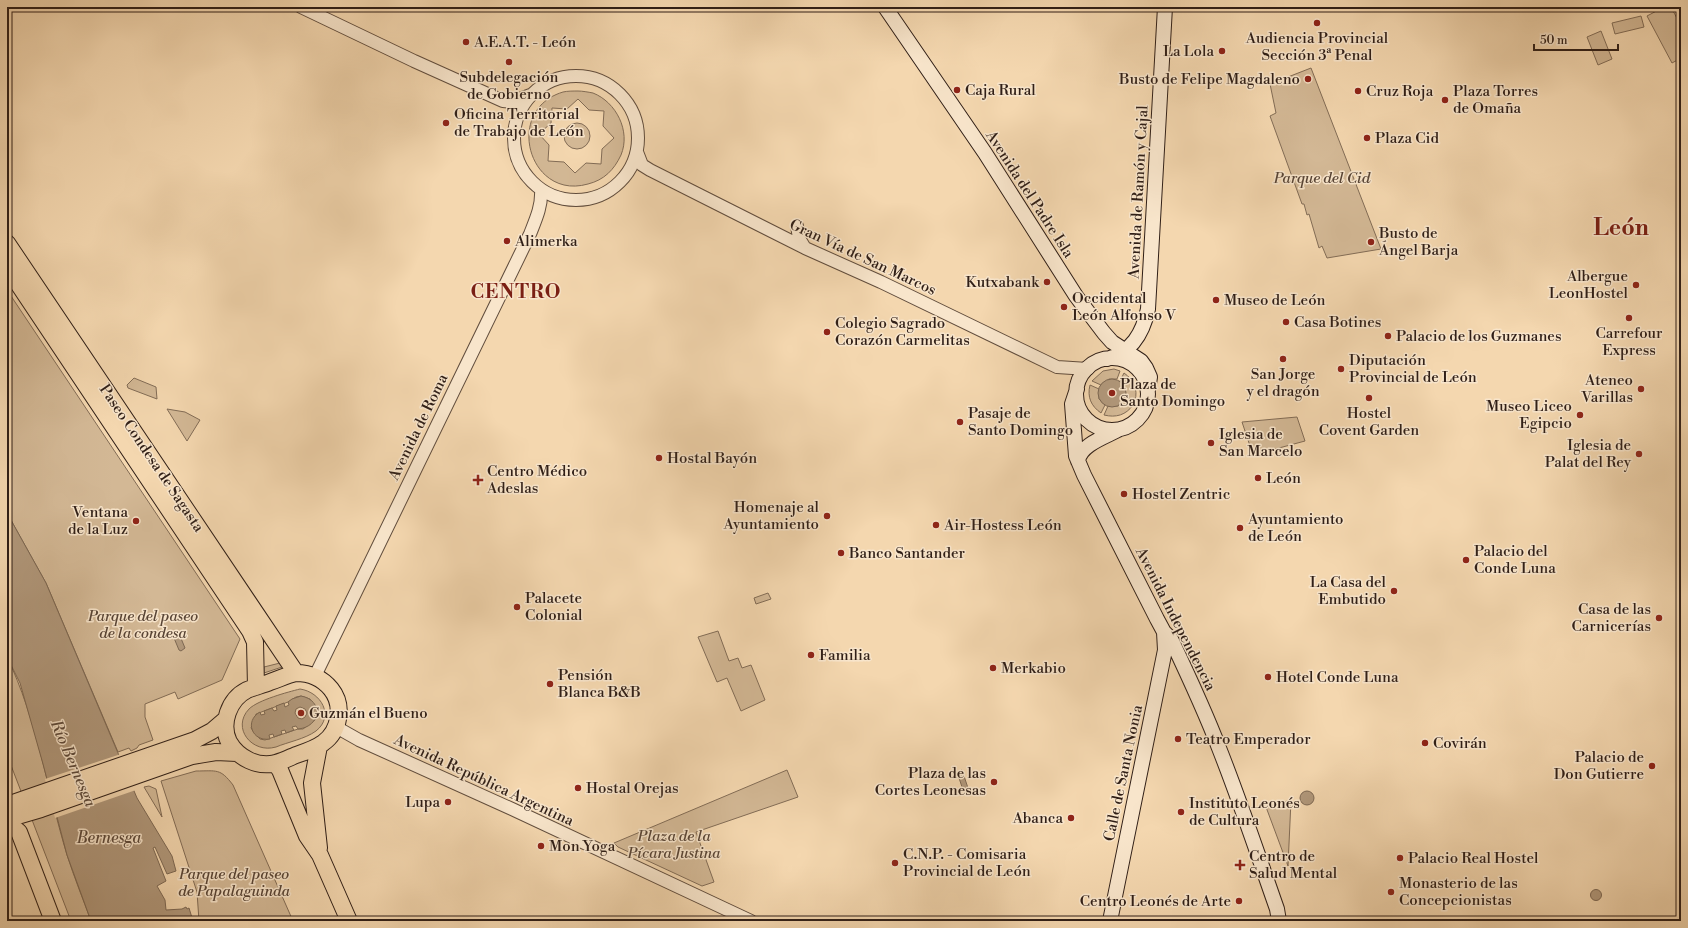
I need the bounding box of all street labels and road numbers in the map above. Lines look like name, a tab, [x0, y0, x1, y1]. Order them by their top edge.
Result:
street label: Avenida de Ramón y Cajal	[1124, 104, 1153, 280]
street label: Avenida del Padre Isla	[981, 126, 1078, 262]
street label: Gran Vía de San Marcos	[786, 215, 939, 300]
street label: Avenida de Roma	[384, 371, 453, 484]
street label: Paseo Condesa de Sagasta	[95, 381, 208, 536]
street label: Avenida Independencia	[1131, 543, 1220, 695]
street label: Calle de Santa Nonia	[1100, 703, 1147, 843]
street label: Avenida República Argentina	[390, 730, 577, 831]

